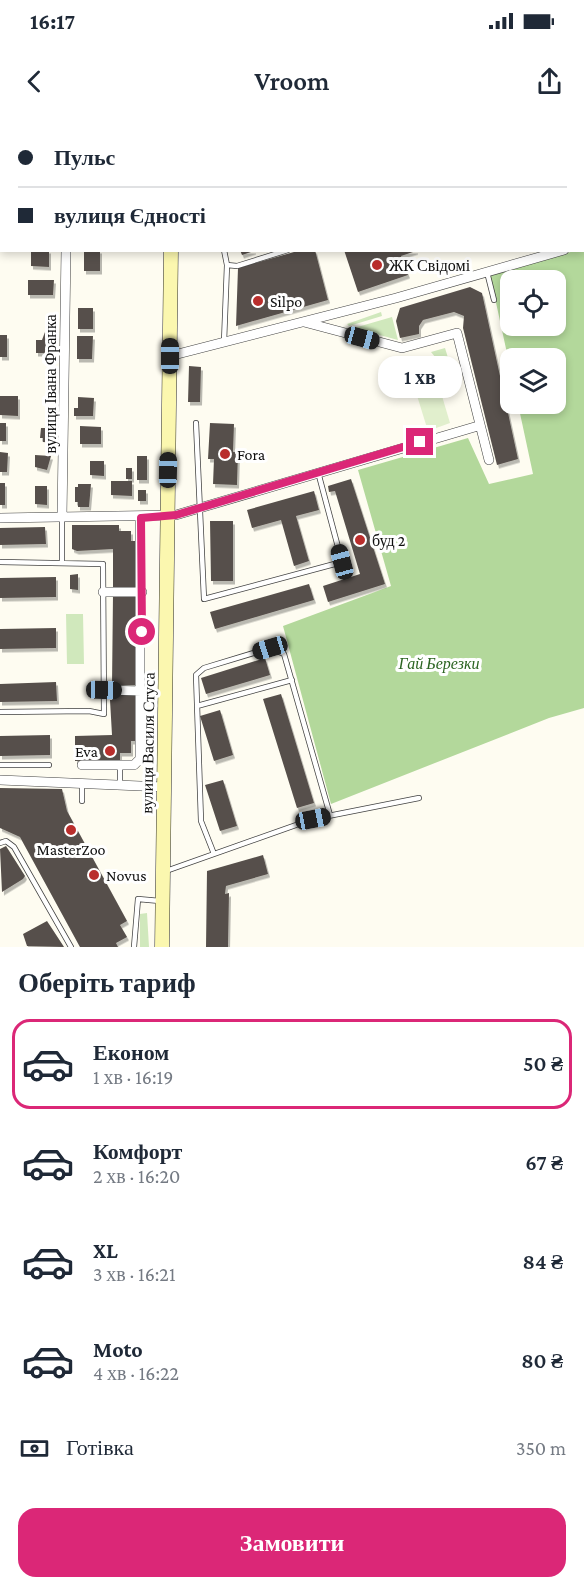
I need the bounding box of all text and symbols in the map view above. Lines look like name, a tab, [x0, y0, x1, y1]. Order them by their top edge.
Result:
text: 16:17	[30, 9, 75, 34]
icon: back	[18, 65, 51, 98]
icon: share	[533, 65, 566, 98]
text: Vroom	[254, 66, 330, 96]
text: Пульс	[54, 145, 115, 170]
text: вулиця Єдності	[54, 203, 206, 228]
place label: ЖК Свідомі	[389, 257, 471, 275]
marker: ЖК Свідомі	[370, 258, 384, 272]
map controls	[500, 270, 566, 414]
button: locate	[500, 270, 566, 336]
place label: Silpo	[270, 293, 302, 311]
marker: Silpo	[251, 294, 265, 308]
street label: вулиця Івана Франка	[42, 314, 60, 454]
car	[342, 325, 382, 351]
car	[161, 338, 179, 374]
button: layers	[500, 348, 566, 414]
callout: 1 хв	[378, 355, 462, 397]
text: 1 хв	[404, 366, 436, 388]
route end	[406, 428, 433, 455]
place label: Fora	[237, 446, 266, 463]
marker: Fora	[218, 447, 232, 461]
car	[159, 452, 177, 488]
place label: буд 2	[372, 532, 406, 550]
marker: буд 2	[353, 533, 367, 547]
car	[329, 542, 355, 582]
route start	[128, 618, 155, 645]
car	[250, 634, 290, 662]
park label: Гай Березки	[398, 655, 479, 673]
street label: вулиця Василя Стуса	[138, 672, 159, 814]
car	[86, 681, 122, 699]
place label: Eva	[75, 743, 99, 760]
marker: Eva	[103, 744, 117, 758]
car	[294, 807, 332, 831]
marker: MasterZoo	[64, 823, 78, 837]
place label: MasterZoo	[36, 841, 106, 858]
place label: Novus	[106, 867, 147, 884]
marker: Novus	[87, 868, 101, 882]
text: Оберіть тариф	[18, 968, 196, 998]
icon: car	[21, 1037, 75, 1091]
text: Економ	[93, 1040, 169, 1065]
text: 50 ₴	[523, 1051, 563, 1076]
text: 1 хв · 16:19	[93, 1066, 173, 1088]
icon: car	[21, 1136, 75, 1190]
text: Комфорт	[93, 1139, 182, 1164]
text: 67 ₴	[525, 1150, 563, 1175]
text: 2 хв · 16:20	[93, 1165, 180, 1187]
icon: car	[21, 1235, 75, 1289]
text: XL	[93, 1238, 118, 1263]
text: 84 ₴	[523, 1249, 563, 1274]
text: 3 хв · 16:21	[93, 1263, 176, 1285]
icon: car	[21, 1334, 75, 1388]
text: Moto	[93, 1337, 143, 1362]
text: 80 ₴	[521, 1348, 563, 1373]
text: 4 хв · 16:22	[93, 1362, 179, 1384]
icon: cash	[18, 1432, 51, 1465]
text: Готівка	[66, 1435, 134, 1460]
text: 350 m	[516, 1437, 566, 1459]
button: Замовити	[18, 1508, 566, 1577]

